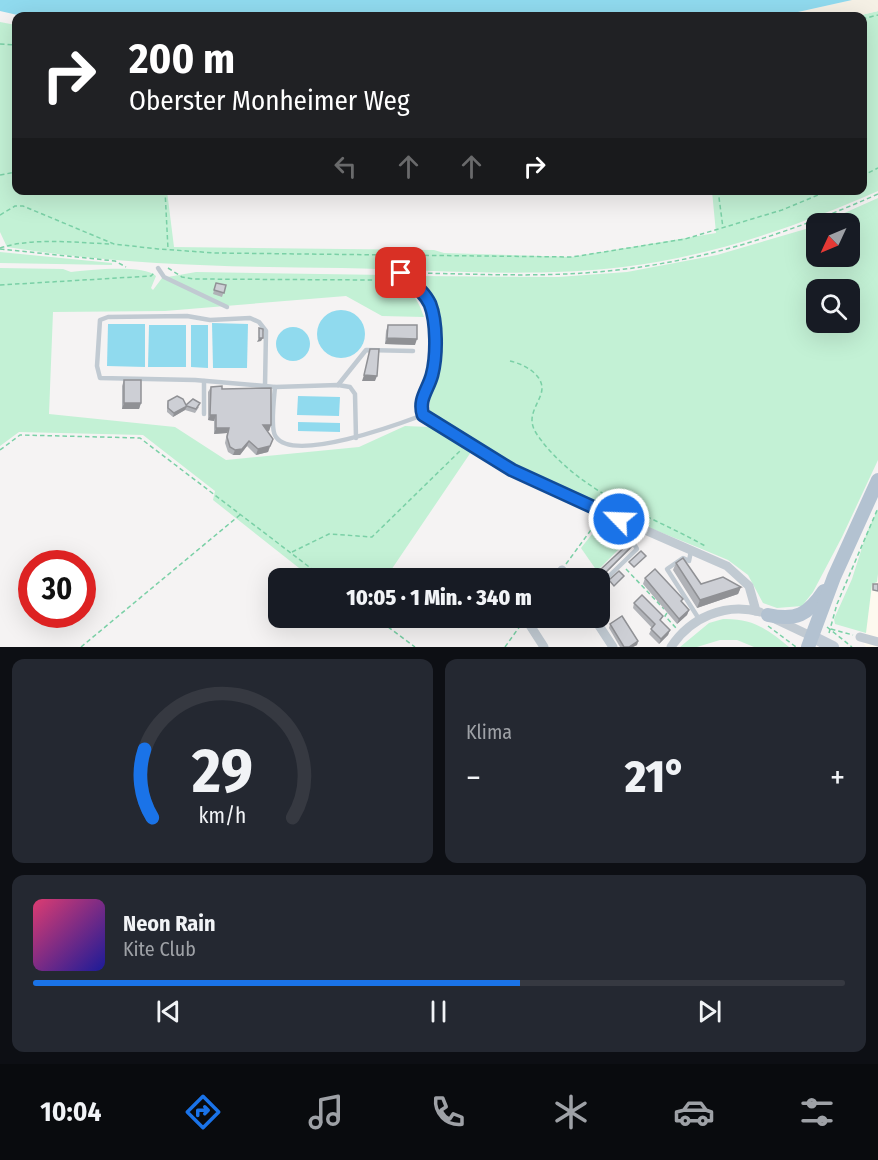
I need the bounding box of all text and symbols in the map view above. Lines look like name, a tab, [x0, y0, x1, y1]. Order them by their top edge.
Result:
text: 200 m	[129, 34, 235, 84]
icon: right	[30, 36, 108, 114]
text: Oberster Monheimer Weg	[129, 85, 410, 117]
icon: left	[329, 150, 362, 183]
icon: ahead	[392, 150, 425, 183]
icon: ahead	[455, 150, 488, 183]
icon: right	[518, 150, 551, 183]
north arrow	[806, 213, 860, 267]
map controls	[806, 213, 860, 333]
pin	[375, 247, 426, 298]
icon: arrive	[384, 256, 417, 289]
button: search	[806, 279, 860, 333]
position arrow	[587, 487, 651, 551]
speed limit sign: 30	[18, 550, 96, 628]
text: 10:05 · 1 Min. · 340 m	[346, 584, 532, 611]
text: Klima	[466, 720, 512, 744]
text: 29	[191, 734, 253, 809]
text: 21°	[625, 750, 686, 804]
text: −	[466, 758, 481, 798]
text: +	[830, 758, 845, 798]
text: km/h	[199, 803, 246, 829]
text: Neon Rain	[123, 910, 216, 937]
text: Kite Club	[123, 937, 196, 961]
icon: previous	[152, 995, 185, 1028]
icon: pause	[422, 995, 455, 1028]
icon: next	[693, 995, 726, 1028]
icon: directions	[182, 1091, 224, 1133]
icon: music	[305, 1091, 347, 1133]
icon: phone	[427, 1091, 469, 1133]
icon: climate	[550, 1091, 592, 1133]
icon: car	[673, 1091, 715, 1133]
icon: filters	[796, 1091, 838, 1133]
text: 10:04	[40, 1096, 101, 1128]

